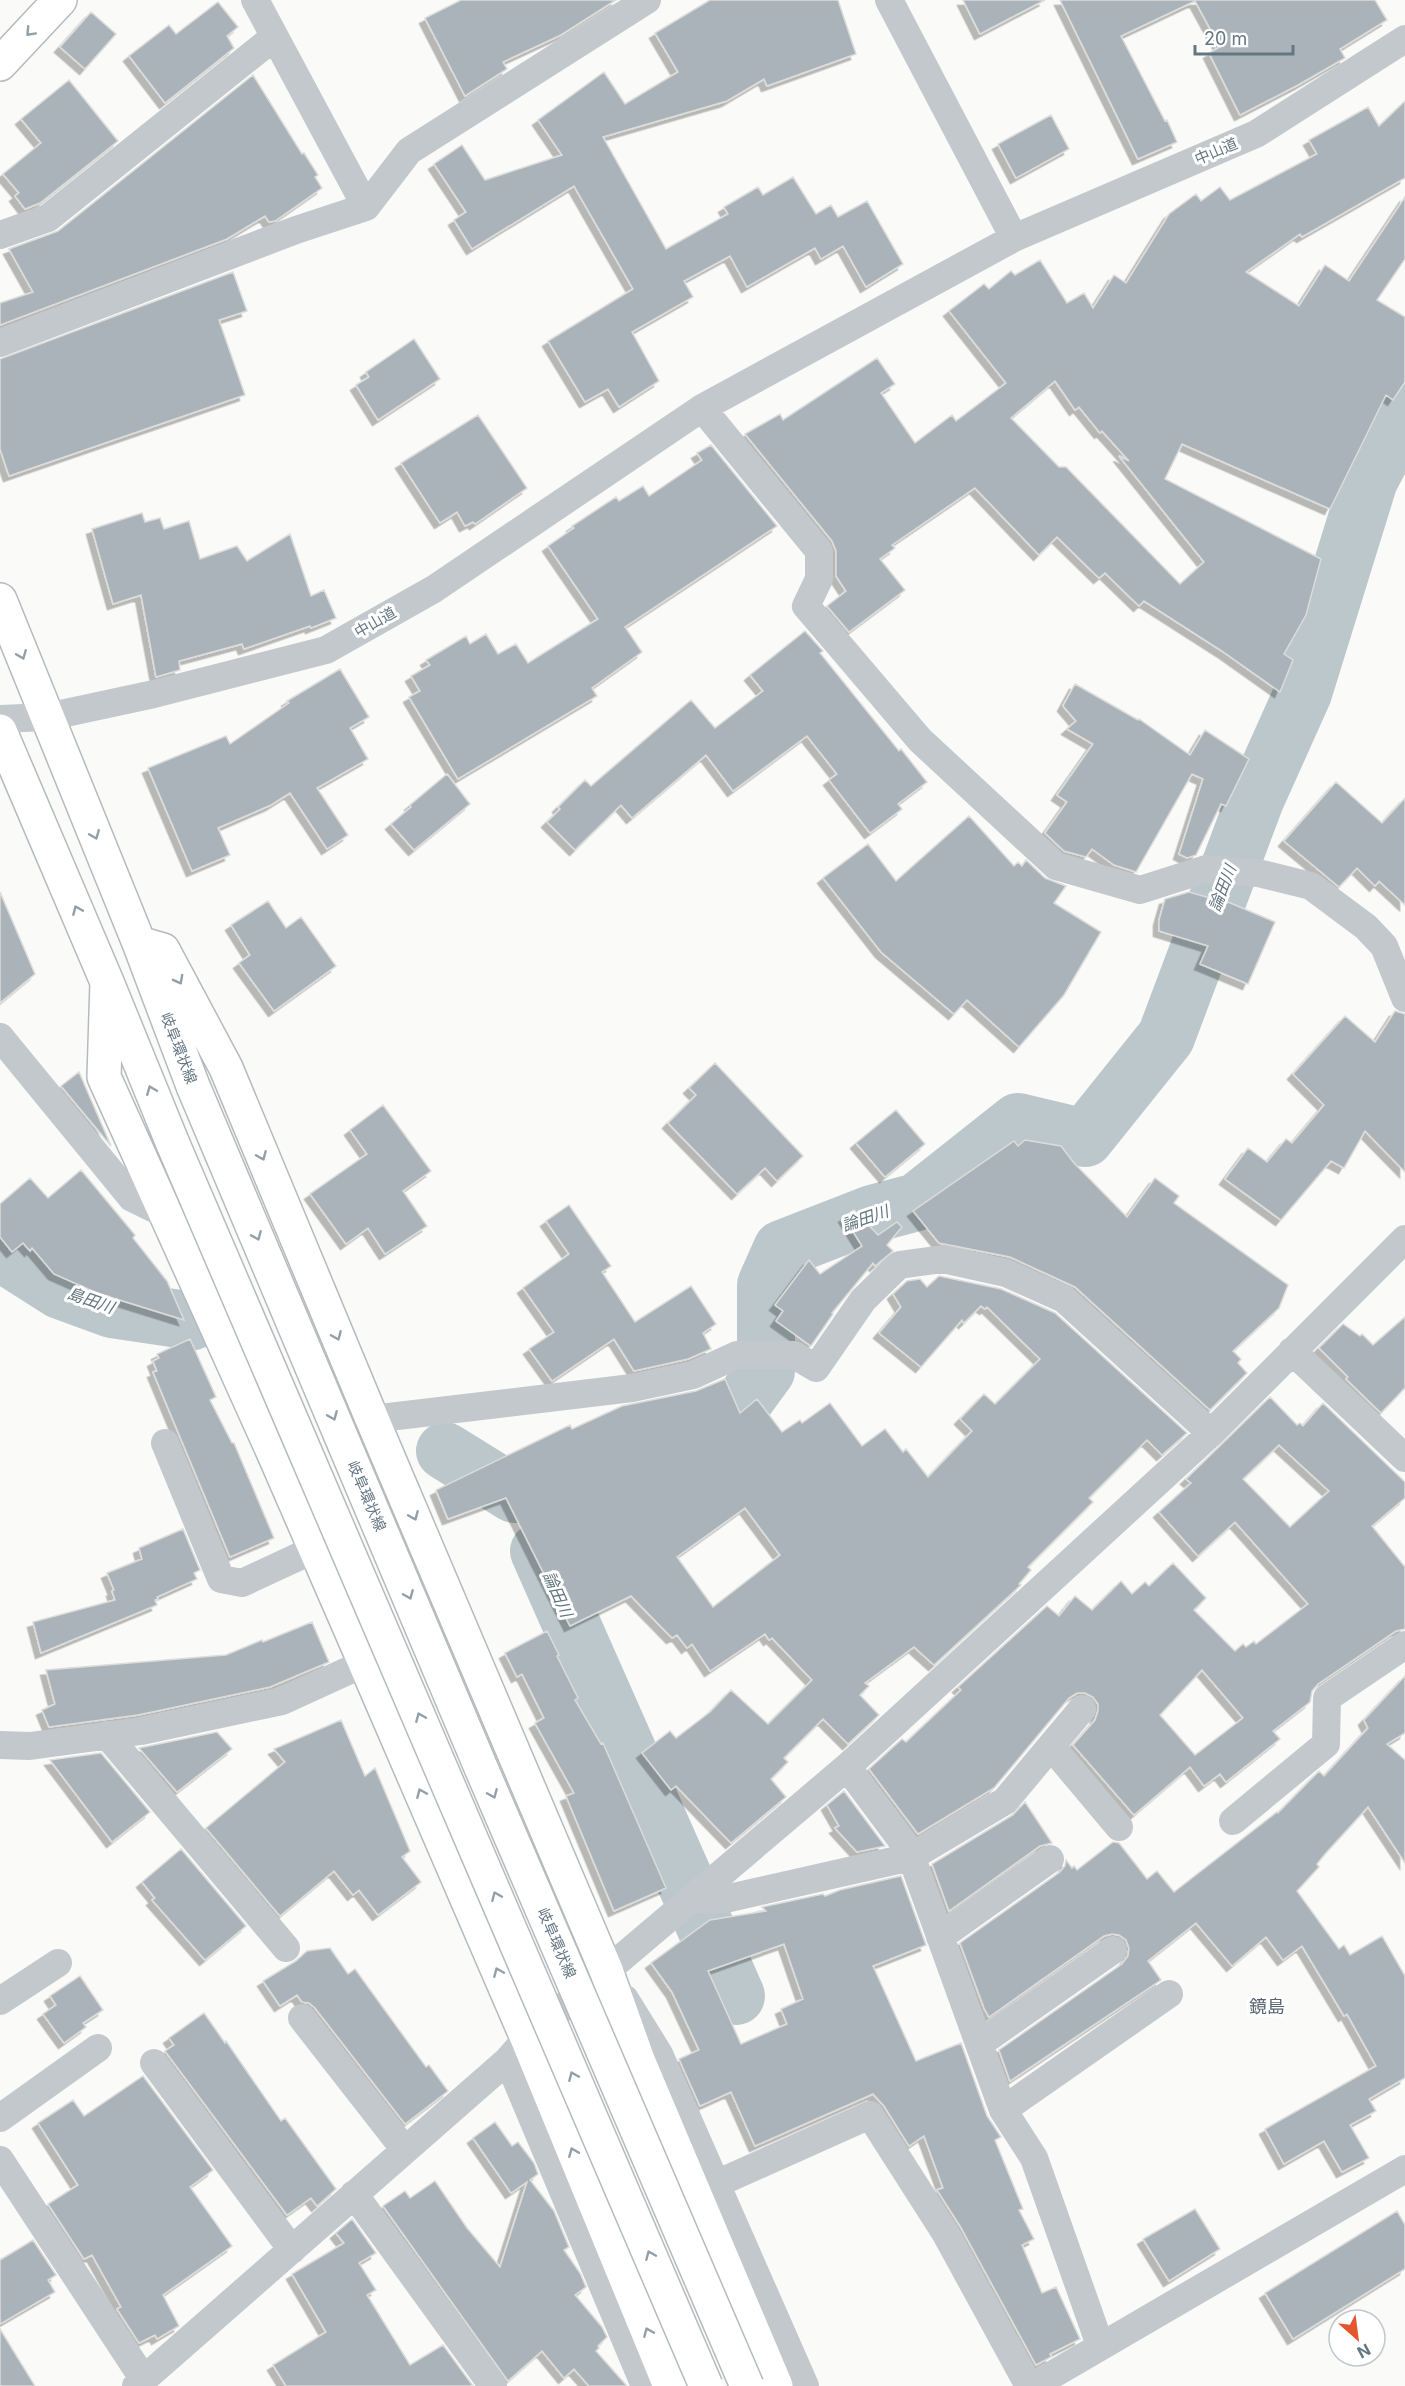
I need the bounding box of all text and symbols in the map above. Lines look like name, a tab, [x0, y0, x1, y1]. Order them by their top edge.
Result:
scale bar	[1195, 18, 1292, 56]
one-way arrow	[26, 25, 37, 36]
text: 20 m	[1204, 28, 1247, 49]
street label: 中山道	[1192, 133, 1240, 169]
street label: 中山道	[351, 603, 399, 641]
one-way arrow	[15, 648, 27, 659]
one-way arrow	[88, 829, 100, 840]
water label: 論田川	[1204, 860, 1241, 914]
one-way arrow	[72, 905, 84, 916]
one-way arrow	[172, 974, 183, 984]
street label: 岐阜環状線	[157, 1010, 201, 1086]
one-way arrow	[146, 1085, 158, 1096]
one-way arrow	[255, 1150, 267, 1161]
water label: 論田川	[839, 1200, 893, 1235]
one-way arrow	[249, 1230, 261, 1241]
water label: 島田川	[65, 1283, 119, 1318]
one-way arrow	[330, 1330, 342, 1341]
one-way arrow	[325, 1409, 337, 1420]
street label: 岐阜環状線	[344, 1458, 390, 1534]
one-way arrow	[406, 1509, 418, 1520]
water label: 論田川	[539, 1568, 578, 1622]
one-way arrow	[401, 1589, 413, 1600]
one-way arrow	[415, 1712, 427, 1723]
one-way arrow	[416, 1788, 428, 1799]
one-way arrow	[486, 1788, 498, 1799]
one-way arrow	[492, 1892, 504, 1903]
street label: 岐阜環状線	[534, 1905, 580, 1981]
one-way arrow	[493, 1967, 505, 1978]
district label: 鏡島	[1249, 1996, 1285, 2017]
one-way arrow	[568, 2071, 580, 2082]
one-way arrow	[568, 2147, 580, 2158]
one-way arrow	[645, 2250, 657, 2261]
north arrow	[1327, 2308, 1387, 2368]
one-way arrow	[643, 2327, 655, 2338]
text: N	[1354, 2340, 1374, 2363]

